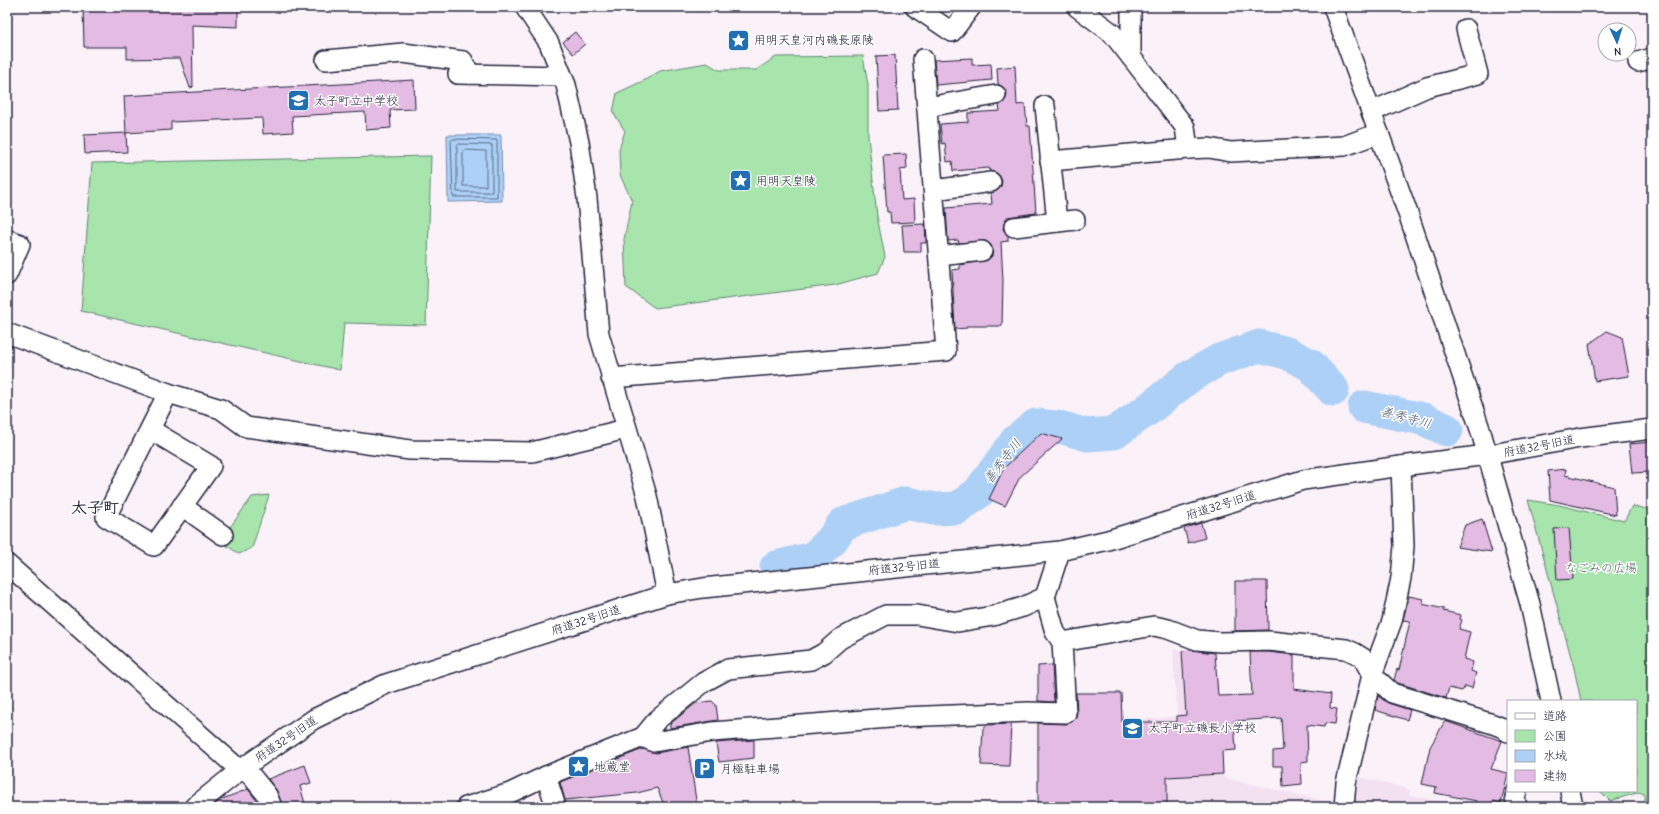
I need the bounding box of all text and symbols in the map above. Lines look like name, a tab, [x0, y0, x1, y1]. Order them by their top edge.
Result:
north arrow	[1597, 22, 1637, 62]
place icon: 用明天皇河内磯長原陵	[726, 27, 752, 53]
place label: 用明天皇河内磯長原陵	[754, 33, 874, 47]
text: N	[1614, 45, 1622, 58]
school or university icon: 太子町立中学校	[286, 88, 312, 114]
place label: 太子町立中学校	[314, 94, 398, 108]
place icon: 用明天皇陵	[728, 168, 754, 194]
place label: 用明天皇陵	[756, 174, 816, 188]
water label: 善秀寺川	[1379, 404, 1433, 431]
street label: 府道32号旧道	[1502, 432, 1576, 460]
water label: 善秀寺川	[980, 436, 1024, 486]
street label: 府道32号旧道	[1184, 488, 1258, 522]
district label: 太子町	[71, 499, 119, 517]
street label: 府道32号旧道	[867, 556, 941, 578]
park label: なごみの広場	[1565, 561, 1637, 575]
street label: 府道32号旧道	[549, 602, 623, 638]
legend	[1507, 700, 1637, 792]
text: 道路	[1543, 709, 1567, 723]
street label: 府道32号旧道	[252, 713, 320, 765]
school or university icon: 太子町立磯長小学校	[1119, 715, 1145, 741]
place label: 太子町立磯長小学校	[1148, 721, 1256, 735]
text: 公園	[1543, 729, 1567, 743]
text: 水域	[1543, 749, 1567, 763]
place icon: 地蔵堂	[566, 754, 592, 780]
parking icon: 月極駐車場	[692, 756, 718, 782]
place label: 地蔵堂	[594, 760, 630, 774]
place label: 月極駐車場	[720, 762, 780, 776]
text: 建物	[1543, 769, 1567, 783]

